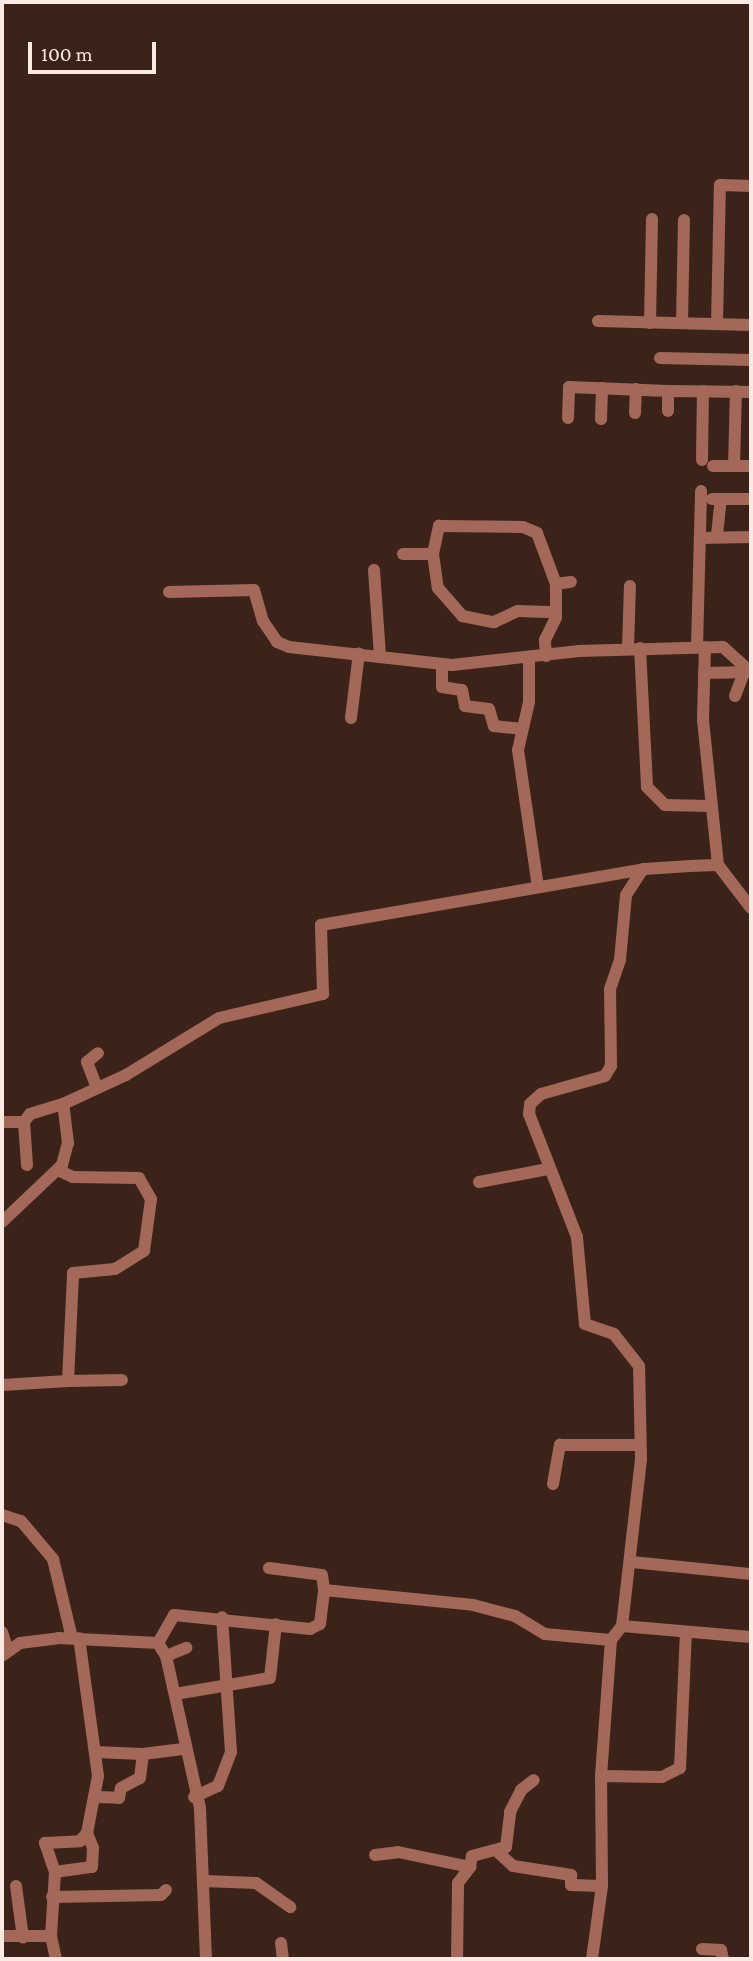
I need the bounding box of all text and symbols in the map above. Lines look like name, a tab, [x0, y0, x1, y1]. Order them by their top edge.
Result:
scale bar	[32, 28, 159, 72]
text: 100 m	[41, 42, 93, 66]

